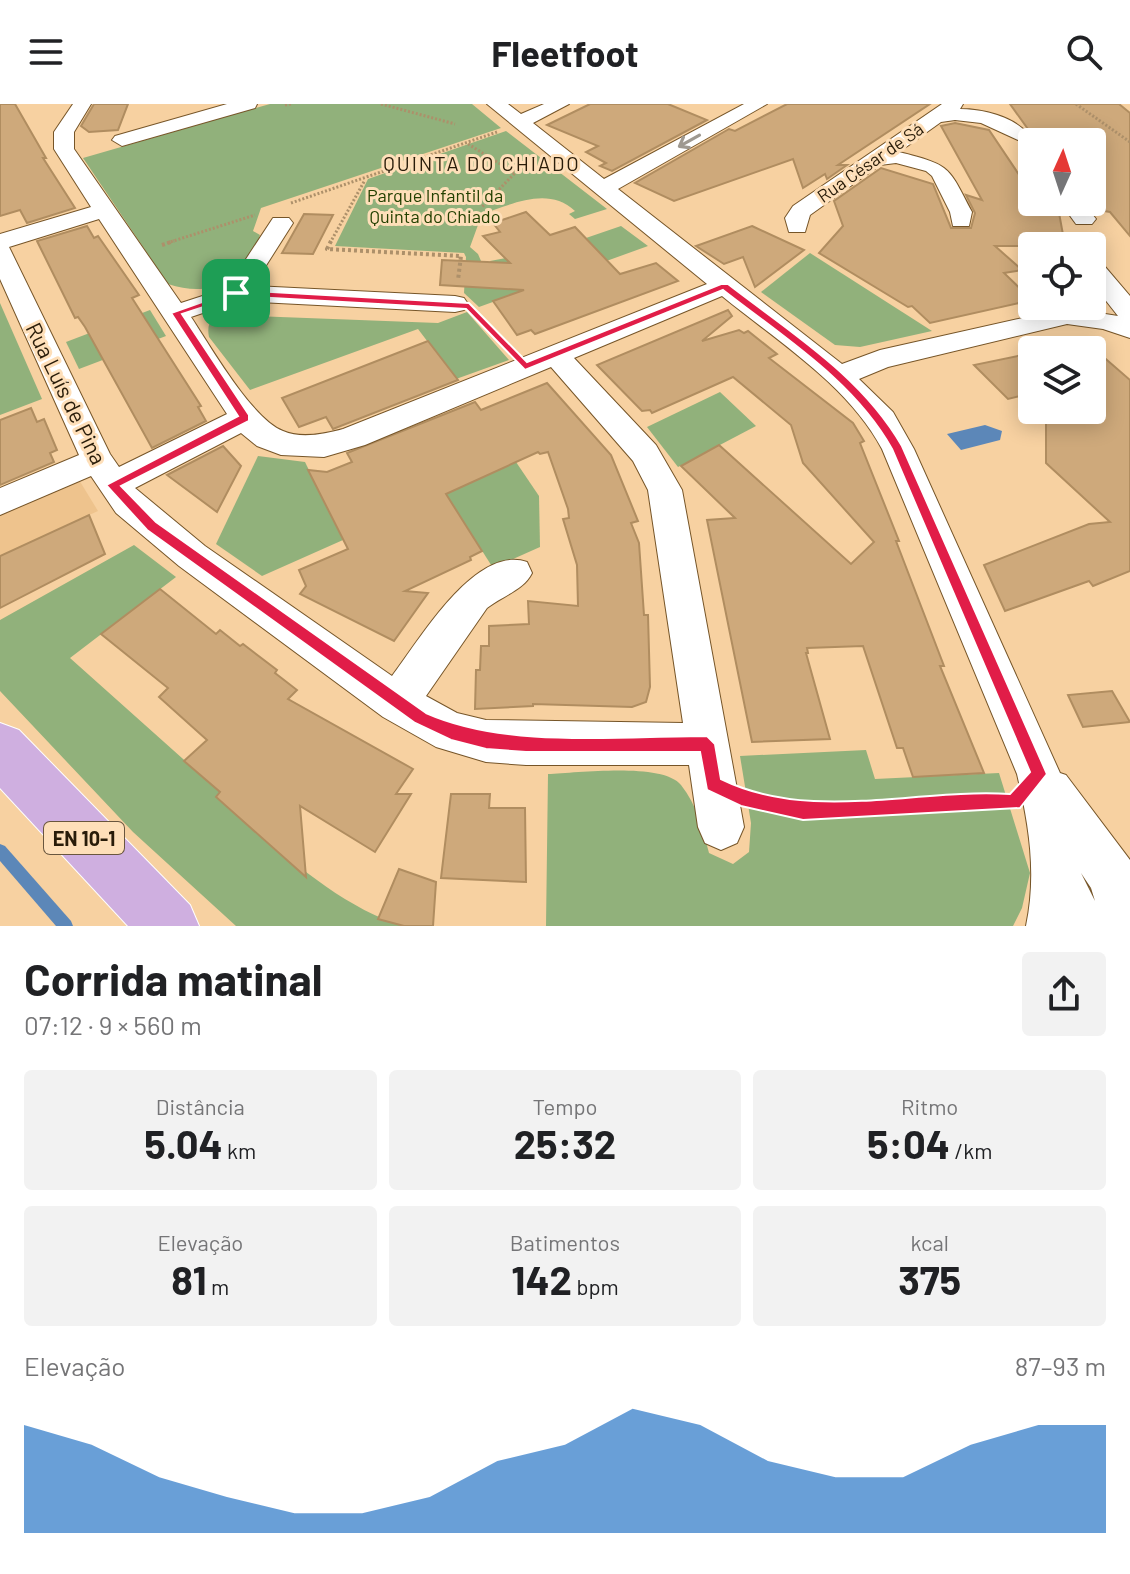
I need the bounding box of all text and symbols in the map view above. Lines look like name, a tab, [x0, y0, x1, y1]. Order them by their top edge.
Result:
icon: menu	[24, 30, 68, 74]
icon: search	[1062, 30, 1106, 74]
text: Fleetfoot	[491, 31, 639, 74]
street label: Rua César de Sá	[813, 117, 927, 207]
north arrow	[1018, 128, 1106, 216]
map controls	[1018, 128, 1106, 424]
one-way arrow	[678, 134, 702, 150]
district label: QUINTA DO CHIADO	[383, 151, 581, 175]
park label: Parque Infantil da Quinta do Chiado	[367, 184, 503, 227]
button: locate	[1018, 232, 1106, 320]
pin	[202, 259, 270, 327]
icon: arrive	[214, 271, 258, 315]
street label: Rua Luís de Pina	[21, 318, 113, 468]
button: layers	[1018, 336, 1106, 424]
road number: EN 10-1	[44, 822, 124, 854]
text: Corrida matinal	[24, 952, 323, 1005]
button: share	[1022, 952, 1106, 1036]
text: 07:12 · 9 × 560 m	[24, 1009, 202, 1040]
text: Distância	[156, 1093, 245, 1119]
text: Tempo	[533, 1093, 597, 1119]
text: Ritmo	[901, 1093, 958, 1119]
text: 5.04	[144, 1119, 223, 1167]
text: 25:32	[514, 1119, 616, 1167]
text: 5:04	[867, 1119, 950, 1167]
text: km	[223, 1137, 256, 1163]
text: /km	[950, 1137, 992, 1163]
text: Elevação	[157, 1229, 243, 1255]
text: Batimentos	[510, 1229, 620, 1255]
text: kcal	[910, 1229, 949, 1255]
text: 81	[171, 1255, 207, 1303]
text: 142	[511, 1255, 572, 1303]
text: 375	[898, 1255, 961, 1303]
text: m	[207, 1273, 229, 1299]
text: bpm	[572, 1273, 619, 1299]
text: Elevação	[24, 1350, 125, 1381]
text: 87–93 m	[1015, 1350, 1106, 1381]

